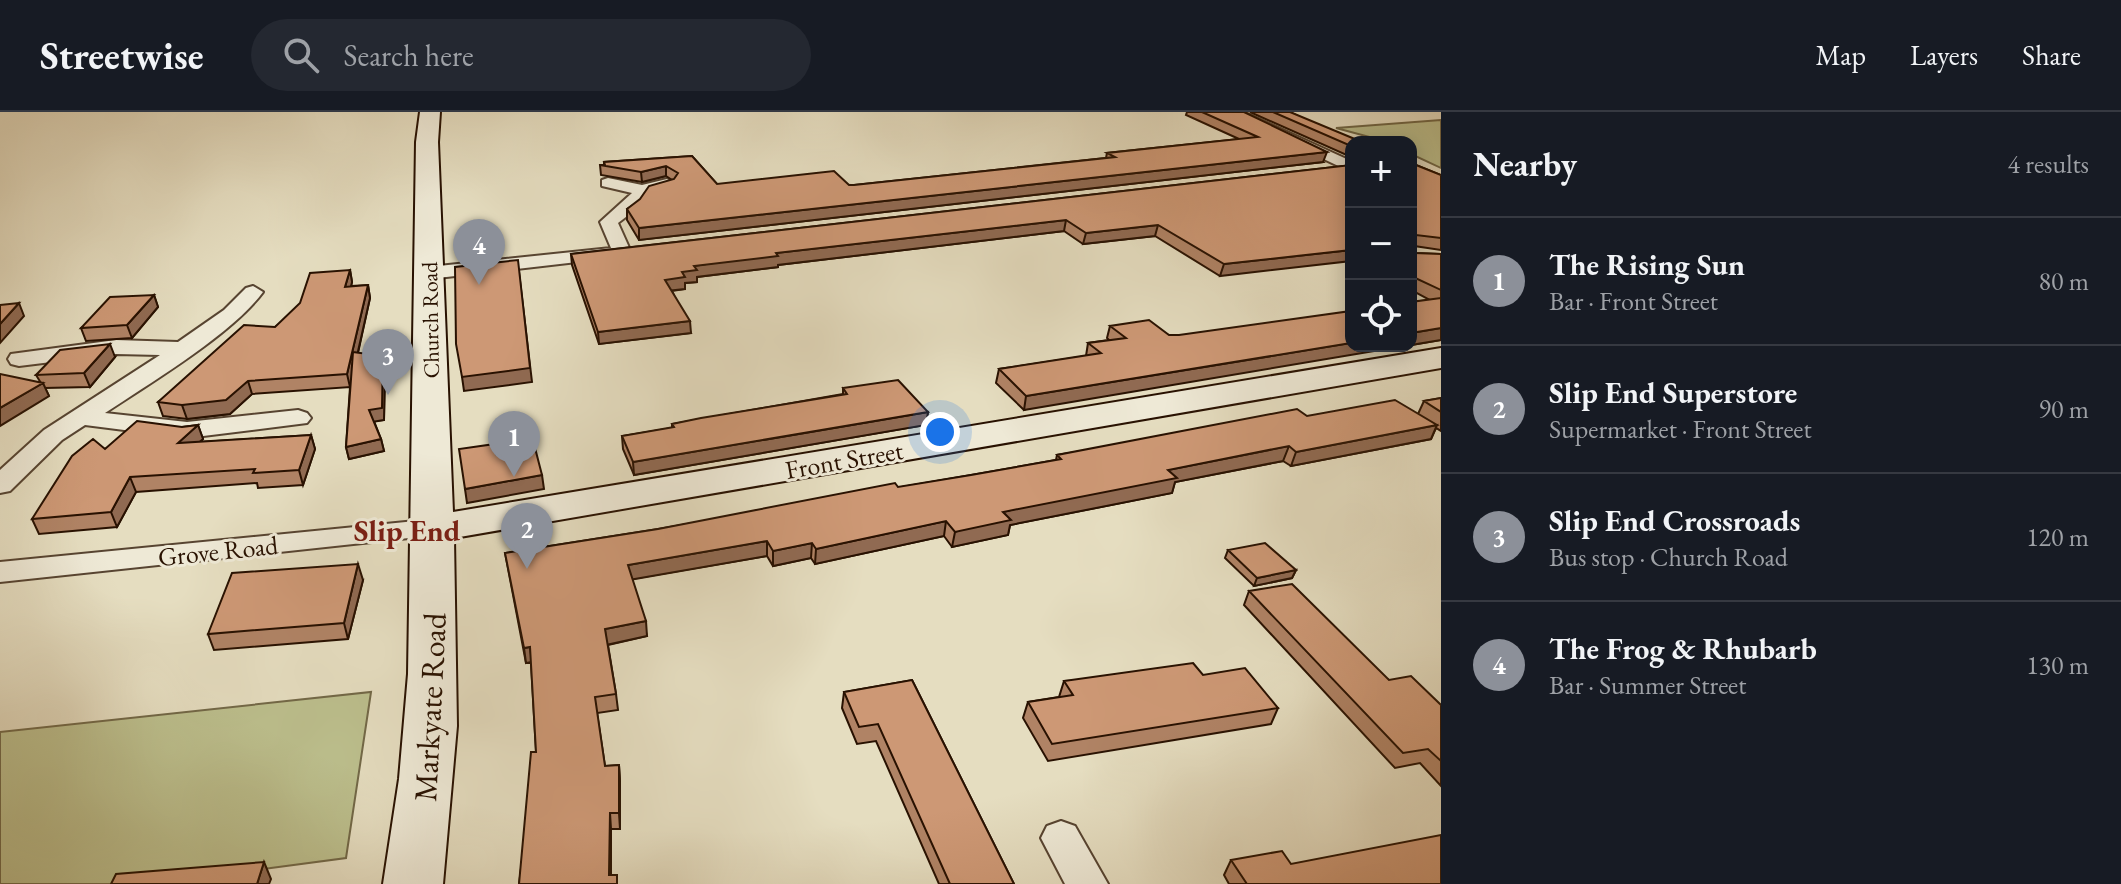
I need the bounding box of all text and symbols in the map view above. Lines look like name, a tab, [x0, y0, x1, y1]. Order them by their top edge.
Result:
search box	[251, 19, 811, 91]
text: Streetwise	[40, 31, 203, 80]
icon: search	[279, 33, 323, 77]
text: Search here	[343, 36, 474, 75]
text: Map	[1816, 37, 1866, 73]
text: Layers	[1910, 37, 1978, 73]
text: Share	[2022, 37, 2081, 73]
map controls	[1345, 136, 1417, 352]
button: +	[1345, 136, 1417, 208]
text: Nearby	[1473, 142, 1577, 186]
text: 4 results	[2008, 147, 2089, 181]
button: −	[1345, 208, 1417, 280]
pin: 4	[453, 219, 505, 285]
text: The Rising Sun	[1549, 245, 1745, 284]
street label: Church Road	[415, 261, 446, 379]
text: 1	[1492, 264, 1506, 298]
text: 80 m	[2039, 264, 2089, 298]
button: locate	[1345, 280, 1417, 352]
text: Bar · Front Street	[1549, 284, 1718, 318]
pin: 3	[362, 329, 414, 395]
text: Slip End Superstore	[1549, 373, 1797, 412]
text: 2	[1492, 392, 1506, 426]
text: 90 m	[2039, 392, 2089, 426]
pin: 1	[488, 411, 540, 477]
your location	[920, 412, 960, 452]
text: Supermarket · Front Street	[1549, 412, 1812, 446]
street label: Front Street	[782, 433, 906, 487]
text: Slip End Crossroads	[1549, 501, 1800, 540]
pin: 2	[501, 503, 553, 569]
district label: Slip End	[354, 511, 461, 550]
text: 3	[1492, 520, 1506, 554]
text: 120 m	[2026, 520, 2089, 554]
street label: Grove Road	[156, 528, 281, 574]
text: Bus stop · Church Road	[1549, 540, 1788, 574]
street label: Markyate Road	[404, 611, 456, 802]
text: The Frog & Rhubarb	[1549, 629, 1817, 668]
text: 4	[1492, 648, 1506, 682]
text: 130 m	[2026, 648, 2089, 682]
text: Bar · Summer Street	[1549, 668, 1746, 702]

